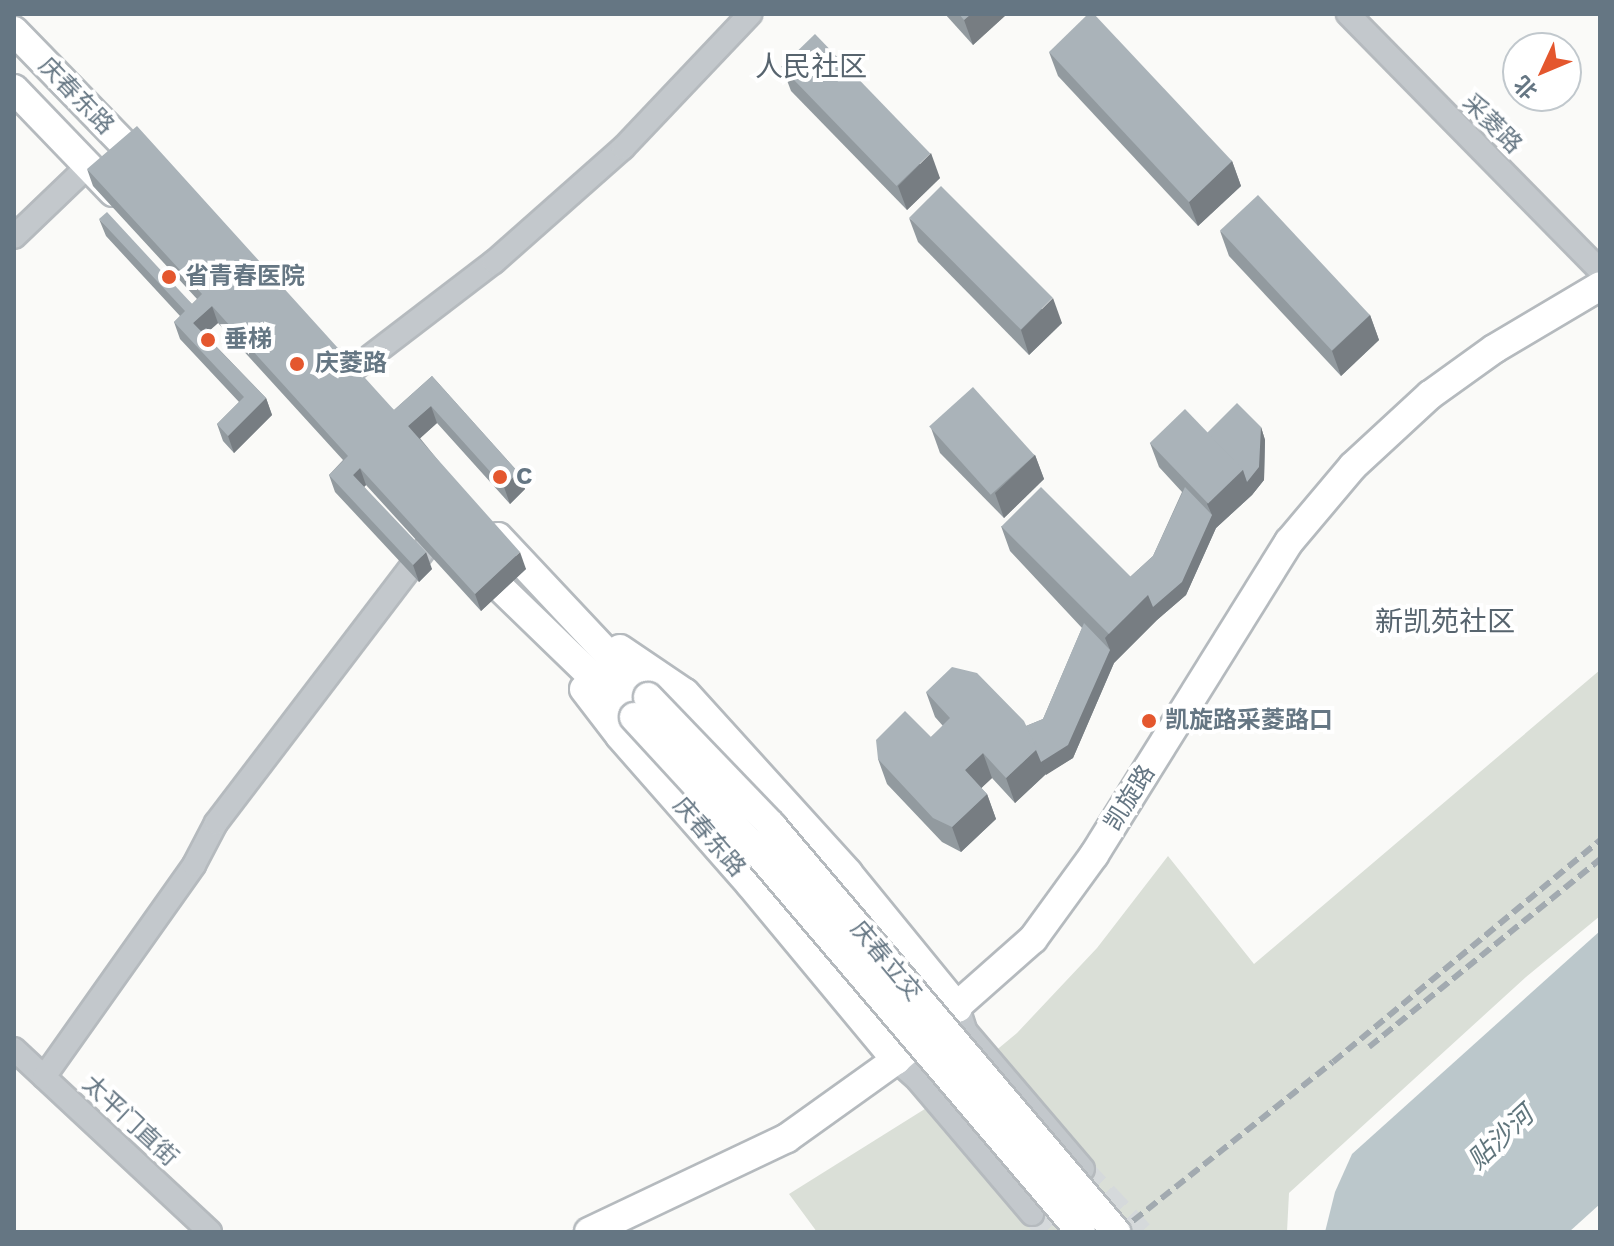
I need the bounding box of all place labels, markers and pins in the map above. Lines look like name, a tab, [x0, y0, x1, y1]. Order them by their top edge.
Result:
place label: 省青春医院	[185, 263, 305, 291]
marker: 省青春医院	[160, 268, 178, 286]
place label: 垂梯	[224, 326, 272, 354]
marker: 垂梯	[199, 331, 217, 349]
place label: 庆菱路	[315, 350, 387, 378]
marker: 庆菱路	[286, 353, 308, 375]
place label: C	[516, 463, 532, 491]
marker: C	[491, 468, 509, 486]
place label: 凯旋路采菱路口	[1165, 707, 1333, 735]
marker: 凯旋路采菱路口	[1140, 712, 1158, 730]

